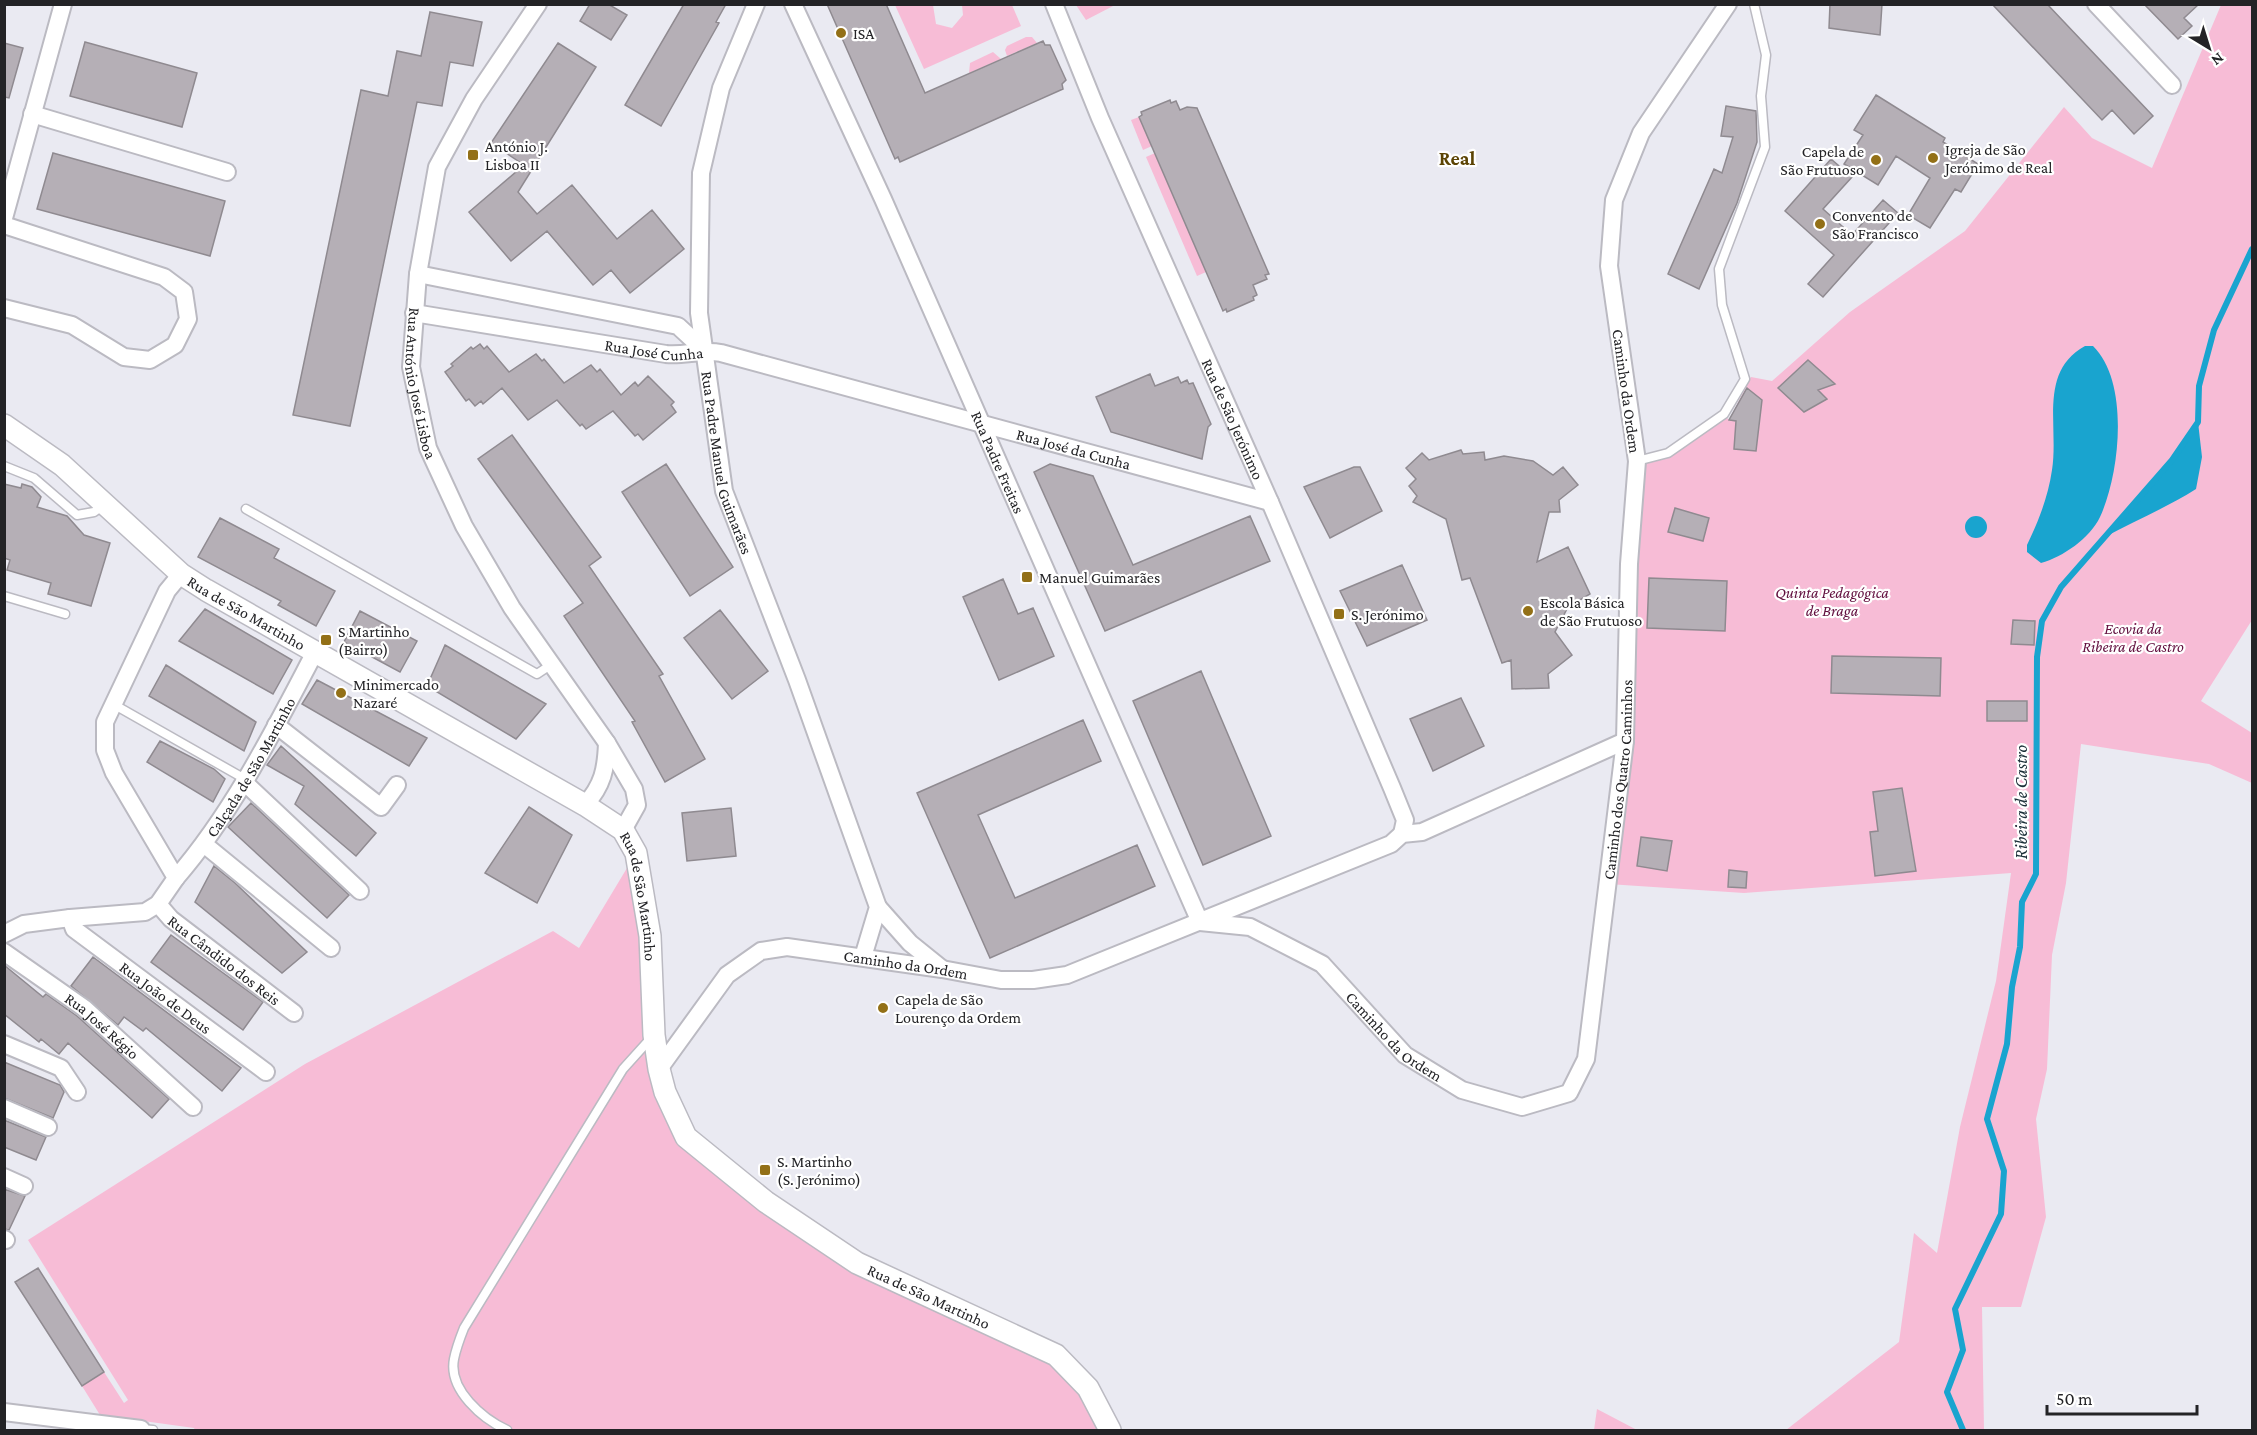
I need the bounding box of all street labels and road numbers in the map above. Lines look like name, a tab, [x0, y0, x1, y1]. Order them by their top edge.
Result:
street label: Rua António José Lisboa	[402, 307, 440, 462]
street label: Caminho da Ordem	[1609, 328, 1644, 454]
street label: Rua José Cunha	[604, 336, 704, 364]
street label: Rua de São Jerónimo	[1199, 356, 1267, 482]
street label: Rua Padre Manuel Guimarães	[698, 370, 756, 557]
street label: Rua Padre Freitas	[968, 409, 1028, 516]
street label: Rua José da Cunha	[1015, 426, 1133, 473]
street label: Rua de São Martinho	[184, 573, 308, 654]
street label: Caminho dos Quatro Caminhos	[1600, 679, 1635, 881]
street label: Calçada de São Martinho	[203, 695, 299, 840]
street label: Rua de São Martinho	[617, 829, 659, 961]
street label: Rua Cândido dos Reis	[165, 912, 284, 1008]
street label: Caminho da Ordem	[843, 947, 969, 983]
street label: Rua João de Deus	[116, 958, 214, 1037]
street label: Caminho da Ordem	[1342, 988, 1445, 1085]
street label: Rua José Régio	[62, 990, 142, 1063]
street label: Rua de São Martinho	[865, 1261, 993, 1332]

